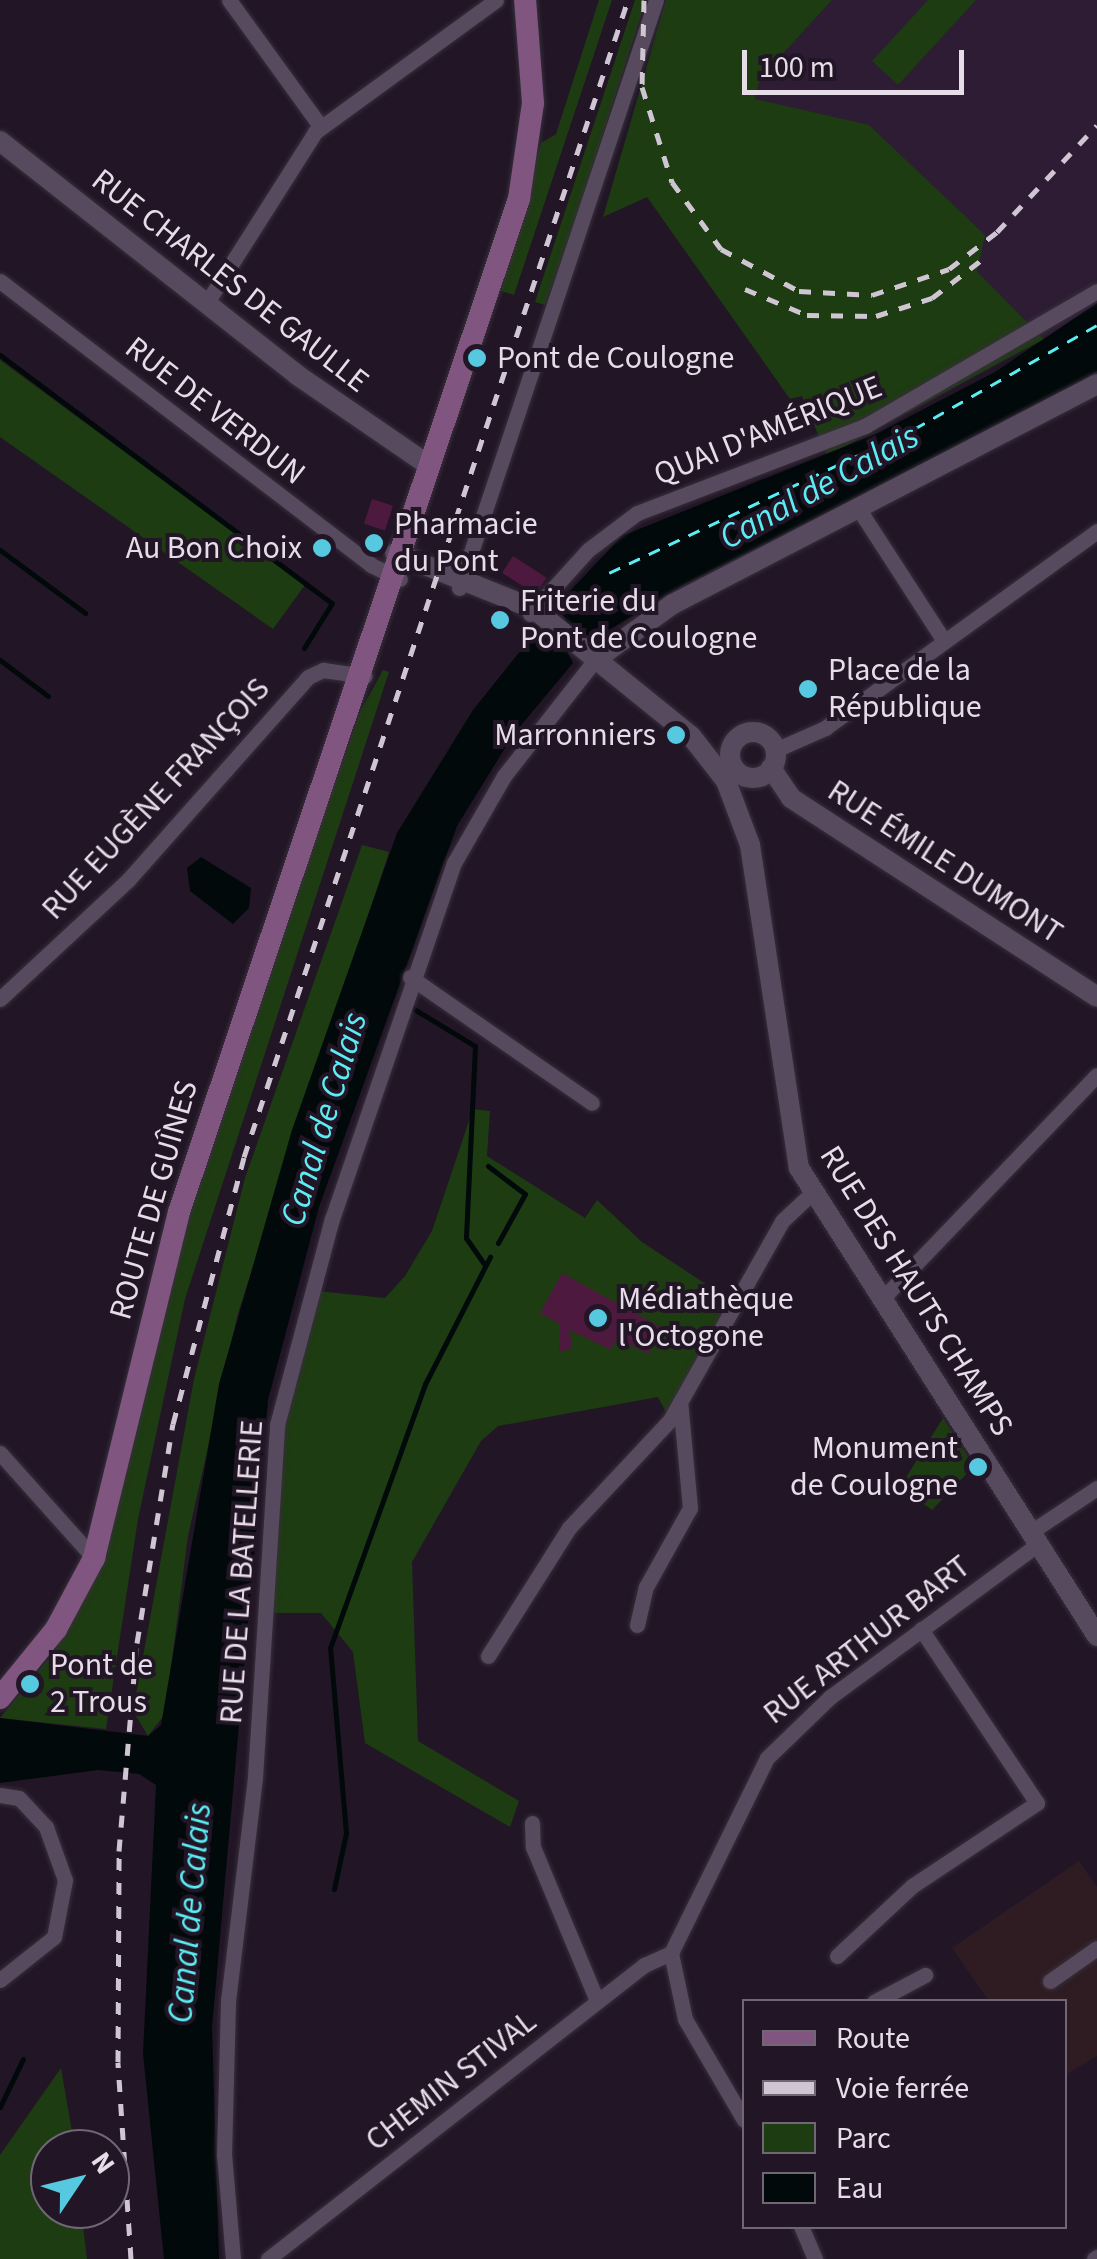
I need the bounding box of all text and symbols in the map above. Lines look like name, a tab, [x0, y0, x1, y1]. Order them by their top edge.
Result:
scale bar	[747, 30, 970, 92]
text: 100 m	[759, 46, 835, 89]
street label: RUE CHARLES DE GAULLE	[84, 161, 376, 401]
street label: RUE DE VERDUN	[117, 329, 313, 493]
place label: Pont de Coulogne	[497, 339, 734, 377]
marker: Pont de Coulogne	[466, 347, 488, 369]
street label: QUAI D'AMÉRIQUE	[648, 368, 888, 494]
water label: Canal de Calais	[712, 415, 926, 559]
place label: Pharmacie du Pont	[394, 506, 538, 581]
place label: Au Bon Choix	[126, 529, 302, 567]
marker: Pharmacie du Pont	[363, 532, 385, 554]
marker: Au Bon Choix	[311, 537, 333, 559]
place label: Friterie du Pont de Coulogne	[520, 583, 757, 658]
marker: Friterie du Pont de Coulogne	[489, 609, 511, 631]
place label: Place de la République	[828, 652, 982, 727]
street label: RUE EUGÈNE FRANÇOIS	[34, 670, 278, 928]
marker: Place de la République	[797, 678, 819, 700]
place label: Marronniers	[494, 716, 656, 754]
marker: Marronniers	[665, 724, 687, 746]
street label: RUE ÉMILE DUMONT	[820, 772, 1070, 952]
water label: Canal de Calais	[272, 1007, 376, 1231]
street label: ROUTE DE GUÎNES	[102, 1076, 206, 1324]
street label: RUE DES HAUTS CHAMPS	[811, 1139, 1021, 1443]
place label: Médiathèque l'Octogone	[618, 1281, 794, 1356]
marker: Médiathèque l'Octogone	[587, 1307, 609, 1329]
street label: RUE DE LA BATELLERIE	[212, 1419, 272, 1725]
place label: Monument de Coulogne	[790, 1430, 958, 1505]
marker: Monument de Coulogne	[967, 1456, 989, 1478]
street label: RUE ARTHUR BART	[756, 1547, 978, 1733]
place label: Pont de 2 Trous	[50, 1647, 153, 1722]
marker: Pont de 2 Trous	[19, 1673, 41, 1695]
water label: Canal de Calais	[159, 1801, 221, 2025]
legend	[742, 1999, 1067, 2229]
street label: CHEMIN STIVAL	[358, 2003, 544, 2159]
text: Route	[836, 2017, 910, 2060]
text: Voie ferrée	[836, 2067, 969, 2110]
text: Parc	[836, 2117, 891, 2160]
north arrow	[30, 2129, 130, 2229]
text: N	[81, 2144, 125, 2182]
text: Eau	[836, 2167, 883, 2210]

